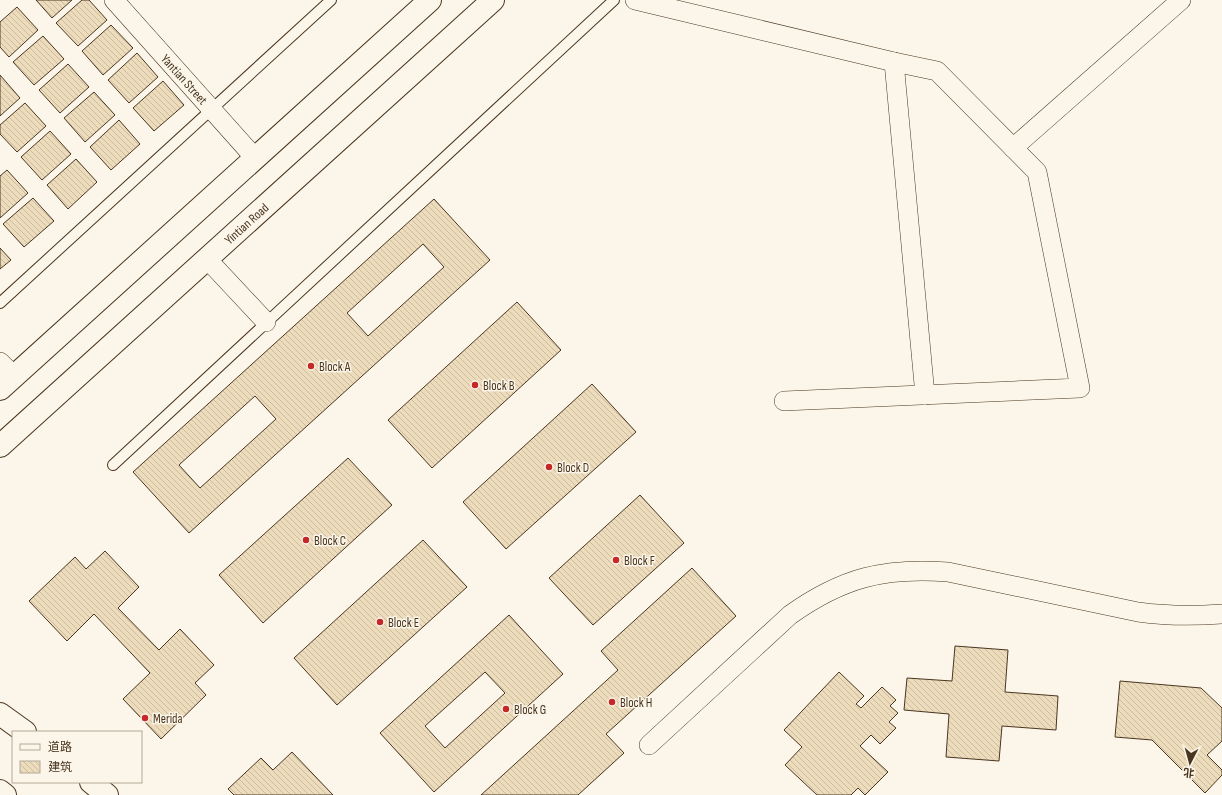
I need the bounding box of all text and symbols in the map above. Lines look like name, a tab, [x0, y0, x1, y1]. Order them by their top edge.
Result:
street label: Yantian Street	[157, 51, 210, 108]
street label: Yintian Road	[222, 200, 272, 248]
place label: Block A	[319, 359, 351, 375]
marker: Block A	[306, 361, 316, 371]
place label: Block B	[483, 378, 515, 394]
marker: Block B	[470, 380, 480, 390]
place label: Block D	[557, 460, 589, 476]
marker: Block D	[544, 462, 554, 472]
place label: Block C	[314, 533, 346, 549]
marker: Block C	[301, 535, 311, 545]
place label: Block F	[624, 553, 655, 569]
marker: Block F	[611, 555, 621, 565]
place label: Block E	[388, 615, 419, 631]
marker: Block E	[375, 617, 385, 627]
place label: Block H	[620, 695, 652, 711]
marker: Block H	[607, 697, 617, 707]
place label: Block G	[514, 702, 546, 718]
marker: Block G	[501, 704, 511, 714]
place label: Merida	[153, 711, 183, 727]
marker: Merida	[140, 713, 150, 723]
legend	[12, 731, 142, 783]
text: 道路	[48, 740, 72, 755]
north arrow	[1170, 743, 1210, 783]
text: 建筑	[48, 760, 72, 775]
text: 北	[1183, 765, 1195, 779]

